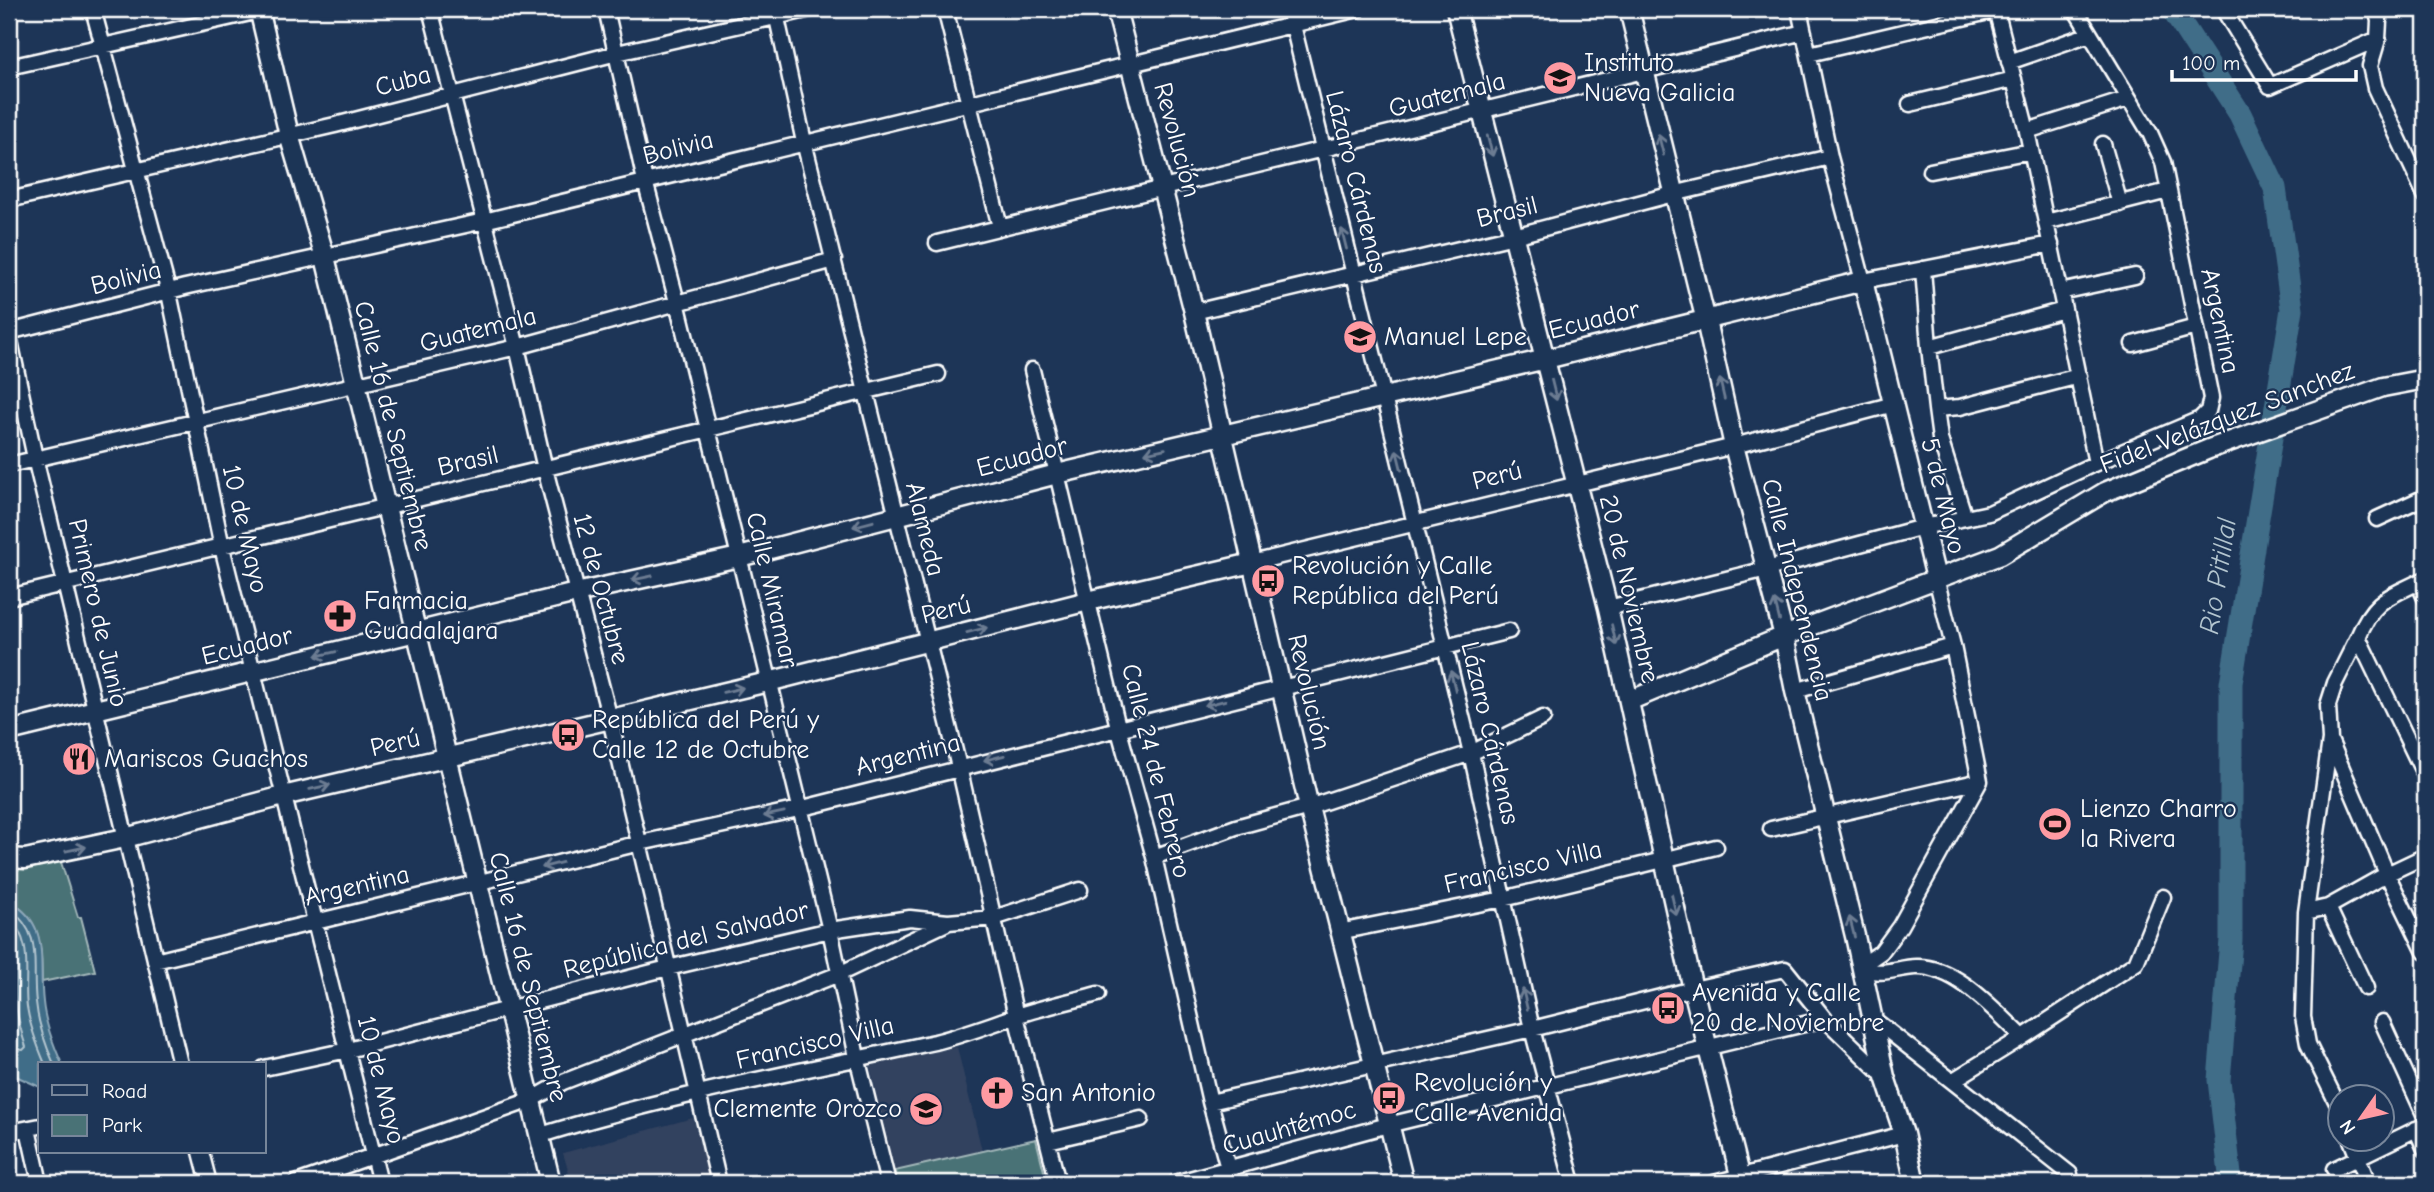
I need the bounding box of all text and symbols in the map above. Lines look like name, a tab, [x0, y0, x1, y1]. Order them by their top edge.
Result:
scale bar	[2172, 38, 2355, 82]
place label: Instituto Nueva Galicia	[1584, 48, 1735, 108]
text: 100 m	[2182, 51, 2240, 75]
street label: Cuba	[372, 59, 434, 103]
school or university icon: Instituto Nueva Galicia	[1541, 59, 1579, 97]
street label: Guatemala	[1386, 66, 1508, 124]
street label: Revolución	[1147, 79, 1207, 201]
street label: Lázaro Cárdenas	[1319, 88, 1393, 276]
street label: Bolivia	[640, 125, 716, 171]
one-way arrow	[1654, 134, 1667, 157]
one-way arrow	[1484, 135, 1497, 157]
street label: Brasil	[1473, 190, 1541, 234]
one-way arrow	[1337, 229, 1350, 251]
street label: Bolivia	[88, 255, 164, 301]
street label: Argentina	[2194, 266, 2246, 376]
street label: Ecuador	[1545, 294, 1643, 346]
street label: Calle 16 de Septiembre	[347, 298, 439, 554]
street label: Guatemala	[417, 301, 539, 359]
school or university icon: Manuel Lepe	[1341, 318, 1379, 356]
place label: Manuel Lepe	[1384, 322, 1527, 352]
street label: Fidel Velázquez Sanchez	[2096, 356, 2358, 480]
one-way arrow	[1548, 378, 1561, 401]
one-way arrow	[1714, 379, 1727, 401]
street label: Ecuador	[973, 430, 1071, 483]
street label: 5 de Mayo	[1914, 435, 1972, 557]
street label: Brasil	[435, 439, 501, 483]
one-way arrow	[1144, 445, 1167, 458]
one-way arrow	[1392, 449, 1405, 472]
street label: Perú	[1469, 455, 1525, 497]
street label: 10 de Mayo	[216, 462, 274, 596]
street label: Calle Independencia	[1755, 476, 1839, 704]
street label: Alameda	[899, 479, 951, 579]
street label: 20 de Noviembre	[1593, 492, 1665, 686]
street label: Calle Miramar	[740, 509, 805, 671]
street label: 12 de Octubre	[566, 510, 636, 668]
water label: Rio Pitillal	[2193, 515, 2243, 636]
street label: Primero de Junio	[62, 516, 134, 710]
one-way arrow	[852, 519, 874, 532]
place label: Revolución y Calle República del Perú	[1292, 551, 1499, 611]
bus stop icon: Revolución y Calle República del Perú	[1249, 562, 1287, 600]
one-way arrow	[631, 572, 654, 586]
place label: Farmacia Guadalajara	[364, 586, 498, 646]
street label: Perú	[918, 589, 974, 631]
pharmacy icon: Farmacia Guadalajara	[321, 597, 359, 635]
one-way arrow	[1770, 599, 1783, 622]
street label: Ecuador	[198, 620, 296, 672]
one-way arrow	[966, 622, 988, 635]
one-way arrow	[1608, 623, 1622, 646]
street label: Revolución	[1281, 631, 1337, 753]
street label: Lázaro Cárdenas	[1454, 639, 1526, 827]
one-way arrow	[315, 647, 338, 661]
street label: Calle 24 de Febrero	[1115, 661, 1197, 881]
one-way arrow	[1446, 670, 1459, 693]
one-way arrow	[721, 683, 743, 696]
one-way arrow	[1204, 697, 1227, 710]
place label: República del Perú y Calle 12 de Octubre	[592, 705, 819, 765]
bus stop icon: República del Perú y Calle 12 de Octubre	[549, 716, 587, 754]
street label: Perú	[367, 723, 423, 763]
street label: Argentina	[852, 728, 964, 782]
restaurant icon: Mariscos Guachos	[60, 740, 98, 778]
place label: Mariscos Guachos	[104, 744, 308, 774]
one-way arrow	[984, 752, 1006, 765]
one-way arrow	[308, 780, 331, 794]
place label: Lienzo Charro la Rivera	[2080, 794, 2237, 854]
sports icon: Lienzo Charro la Rivera	[2036, 805, 2074, 843]
one-way arrow	[763, 808, 786, 822]
street label: Francisco Villa	[1441, 834, 1605, 900]
one-way arrow	[64, 841, 87, 855]
street label: Calle 16 de Septiembre	[482, 849, 574, 1105]
street label: Argentina	[302, 859, 412, 913]
one-way arrow	[541, 859, 564, 872]
one-way arrow	[1667, 893, 1681, 916]
street label: República del Salvador	[560, 895, 812, 985]
one-way arrow	[1845, 916, 1858, 939]
place label: Avenida y Calle 20 de Noviembre	[1692, 978, 1884, 1038]
one-way arrow	[1518, 988, 1531, 1011]
bus stop icon: Avenida y Calle 20 de Noviembre	[1649, 989, 1687, 1027]
street label: Francisco Villa	[733, 1010, 897, 1076]
street label: 10 de Mayo	[351, 1013, 411, 1147]
legend	[38, 1062, 266, 1154]
place label: Revolución y Calle Avenida	[1414, 1068, 1562, 1128]
church icon: San Antonio	[978, 1074, 1016, 1112]
place label: San Antonio	[1021, 1078, 1156, 1108]
text: Road	[102, 1079, 147, 1103]
bus stop icon: Revolución y Calle Avenida	[1370, 1079, 1408, 1117]
north arrow	[2326, 1084, 2396, 1154]
school or university icon: Clemente Orozco	[907, 1090, 945, 1128]
place label: Clemente Orozco	[713, 1094, 902, 1124]
street label: Cuauhtémoc	[1219, 1095, 1359, 1161]
text: Park	[102, 1113, 142, 1137]
text: N	[2335, 1116, 2360, 1138]

